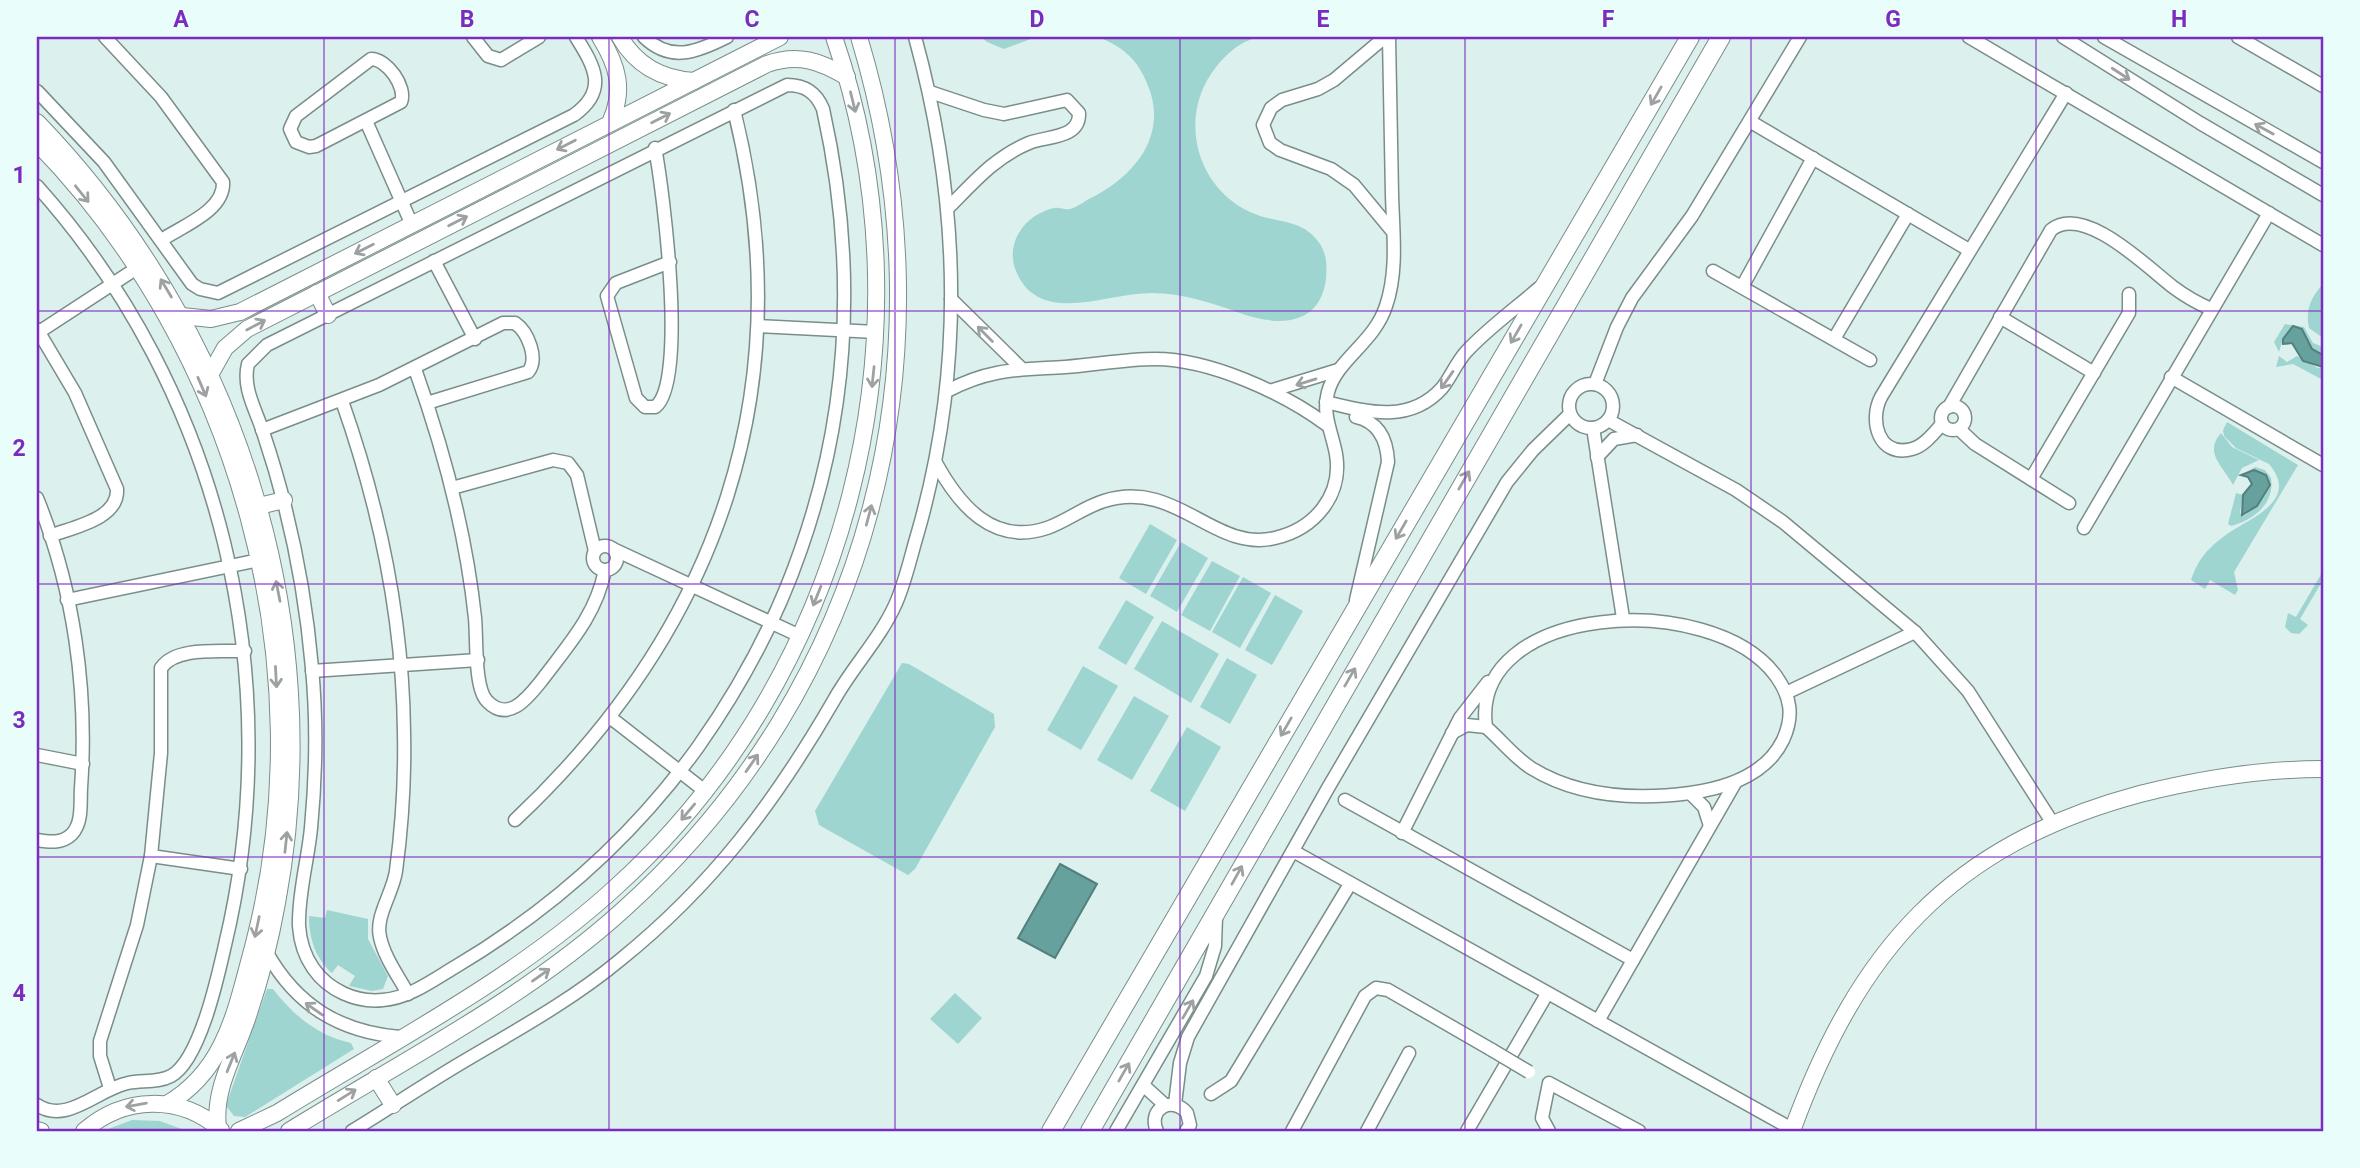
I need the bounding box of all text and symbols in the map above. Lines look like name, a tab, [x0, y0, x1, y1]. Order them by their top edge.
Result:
text: A	[173, 6, 189, 33]
text: B	[460, 6, 474, 33]
text: C	[744, 6, 760, 33]
text: D	[1030, 6, 1044, 33]
text: E	[1317, 6, 1330, 33]
text: F	[1602, 6, 1615, 33]
text: G	[1885, 6, 1901, 33]
text: H	[2171, 6, 2187, 33]
one-way arrow	[2110, 67, 2130, 81]
one-way arrow	[1648, 85, 1662, 105]
one-way arrow	[847, 90, 861, 113]
one-way arrow	[650, 111, 671, 125]
one-way arrow	[2254, 122, 2274, 136]
one-way arrow	[556, 139, 577, 152]
text: 1	[12, 162, 26, 189]
one-way arrow	[74, 185, 90, 203]
one-way arrow	[447, 214, 468, 228]
one-way arrow	[354, 243, 375, 256]
one-way arrow	[158, 278, 172, 298]
one-way arrow	[245, 317, 265, 331]
one-way arrow	[1508, 324, 1522, 344]
one-way arrow	[976, 326, 993, 343]
one-way arrow	[866, 365, 879, 387]
one-way arrow	[1440, 370, 1454, 389]
one-way arrow	[196, 376, 209, 397]
one-way arrow	[1296, 376, 1318, 389]
text: 2	[12, 435, 26, 462]
one-way arrow	[1457, 471, 1471, 491]
one-way arrow	[864, 504, 877, 526]
one-way arrow	[1393, 520, 1407, 540]
one-way arrow	[271, 580, 285, 603]
one-way arrow	[810, 585, 823, 607]
one-way arrow	[269, 665, 282, 688]
one-way arrow	[1343, 668, 1357, 688]
text: 3	[12, 707, 26, 734]
one-way arrow	[1279, 716, 1293, 736]
one-way arrow	[745, 754, 759, 774]
one-way arrow	[680, 802, 696, 820]
one-way arrow	[280, 831, 293, 854]
one-way arrow	[1230, 865, 1244, 885]
one-way arrow	[250, 915, 264, 938]
one-way arrow	[530, 968, 550, 982]
text: 4	[12, 980, 26, 1007]
one-way arrow	[1181, 999, 1195, 1019]
one-way arrow	[305, 1002, 324, 1016]
one-way arrow	[225, 1052, 238, 1073]
one-way arrow	[1118, 1062, 1131, 1083]
one-way arrow	[337, 1088, 357, 1102]
one-way arrow	[125, 1099, 148, 1113]

